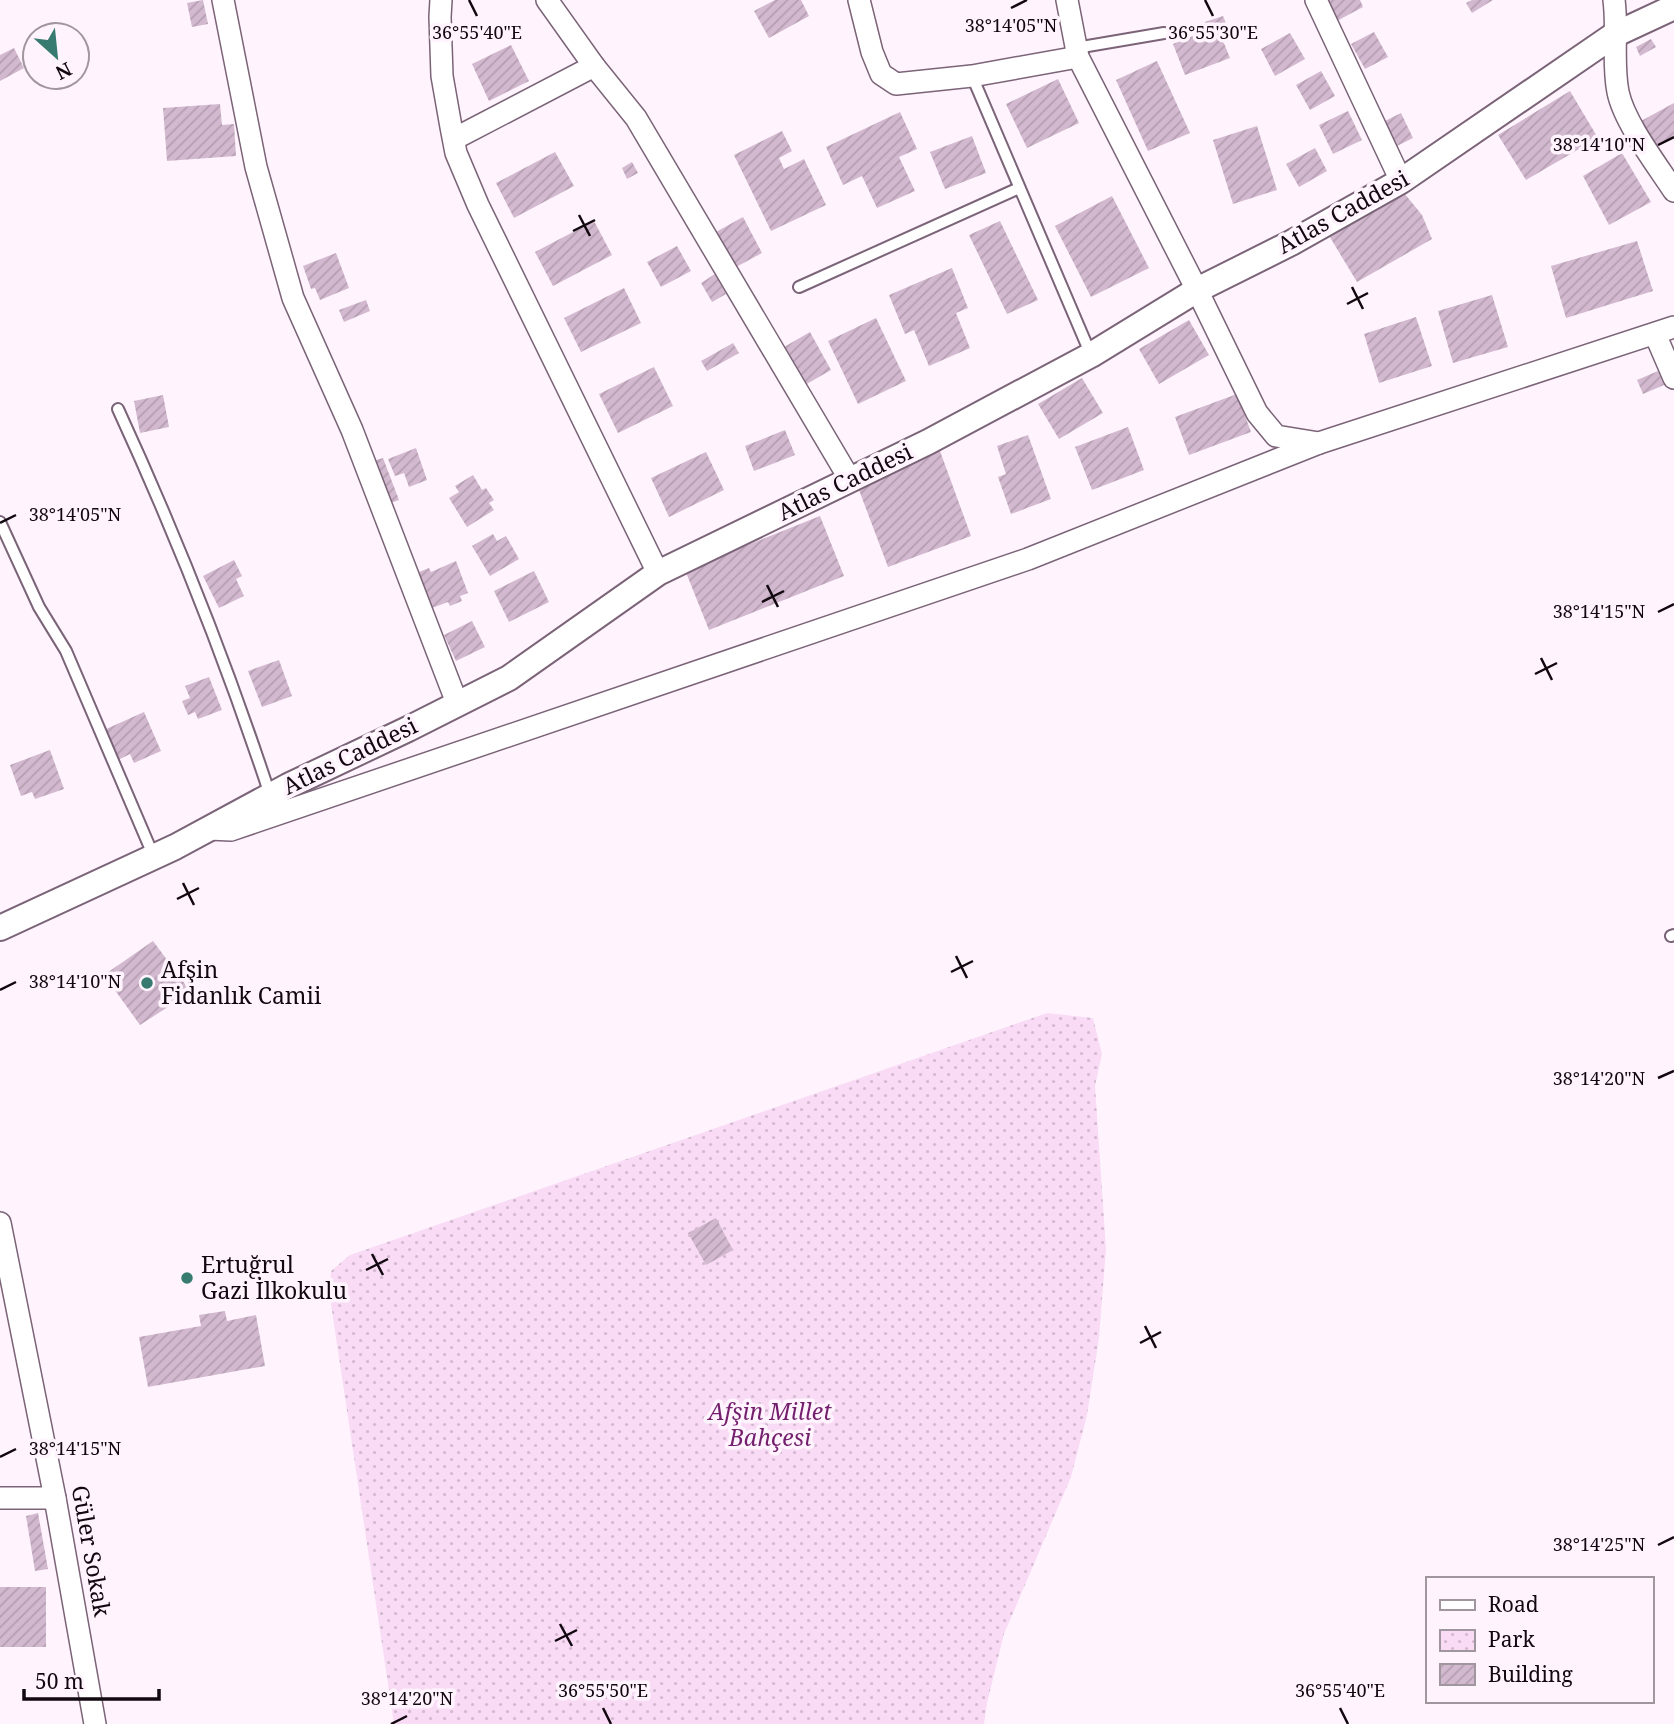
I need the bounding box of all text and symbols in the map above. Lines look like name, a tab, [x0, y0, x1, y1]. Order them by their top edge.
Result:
text: 38°14'05"N	[965, 13, 1058, 37]
text: 36°55'40"E	[432, 20, 522, 44]
text: 36°55'30"E	[1168, 20, 1258, 44]
north arrow	[21, 21, 91, 91]
text: N	[51, 56, 76, 86]
text: 38°14'10"N	[1553, 132, 1646, 156]
street label: Atlas Caddesi	[1271, 161, 1415, 261]
street label: Atlas Caddesi	[772, 434, 918, 528]
text: 38°14'05"N	[29, 502, 122, 526]
text: 38°14'15"N	[1553, 599, 1646, 623]
street label: Atlas Caddesi	[277, 708, 423, 802]
place label: Afşin Fidanlık Camii	[161, 953, 322, 1011]
text: 38°14'10"N	[29, 969, 122, 993]
marker: Afşin Fidanlık Camii	[139, 975, 155, 991]
text: 38°14'20"N	[1553, 1066, 1646, 1090]
place label: Ertuğrul Gazi İlkokulu	[201, 1248, 347, 1306]
marker: Ertuğrul Gazi İlkokulu	[179, 1270, 195, 1286]
park label: Afşin Millet Bahçesi	[706, 1395, 832, 1453]
text: 38°14'15"N	[29, 1436, 122, 1460]
street label: Güler Sokak	[65, 1483, 119, 1620]
text: 38°14'25"N	[1553, 1532, 1646, 1556]
legend	[1426, 1577, 1653, 1703]
text: Road	[1488, 1590, 1539, 1618]
text: Park	[1488, 1625, 1535, 1653]
scale bar	[24, 1658, 159, 1702]
text: Building	[1488, 1660, 1573, 1688]
text: 50 m	[35, 1667, 84, 1695]
text: 36°55'50"E	[558, 1678, 648, 1702]
text: 36°55'40"E	[1295, 1678, 1385, 1702]
text: 38°14'20"N	[361, 1686, 454, 1710]

